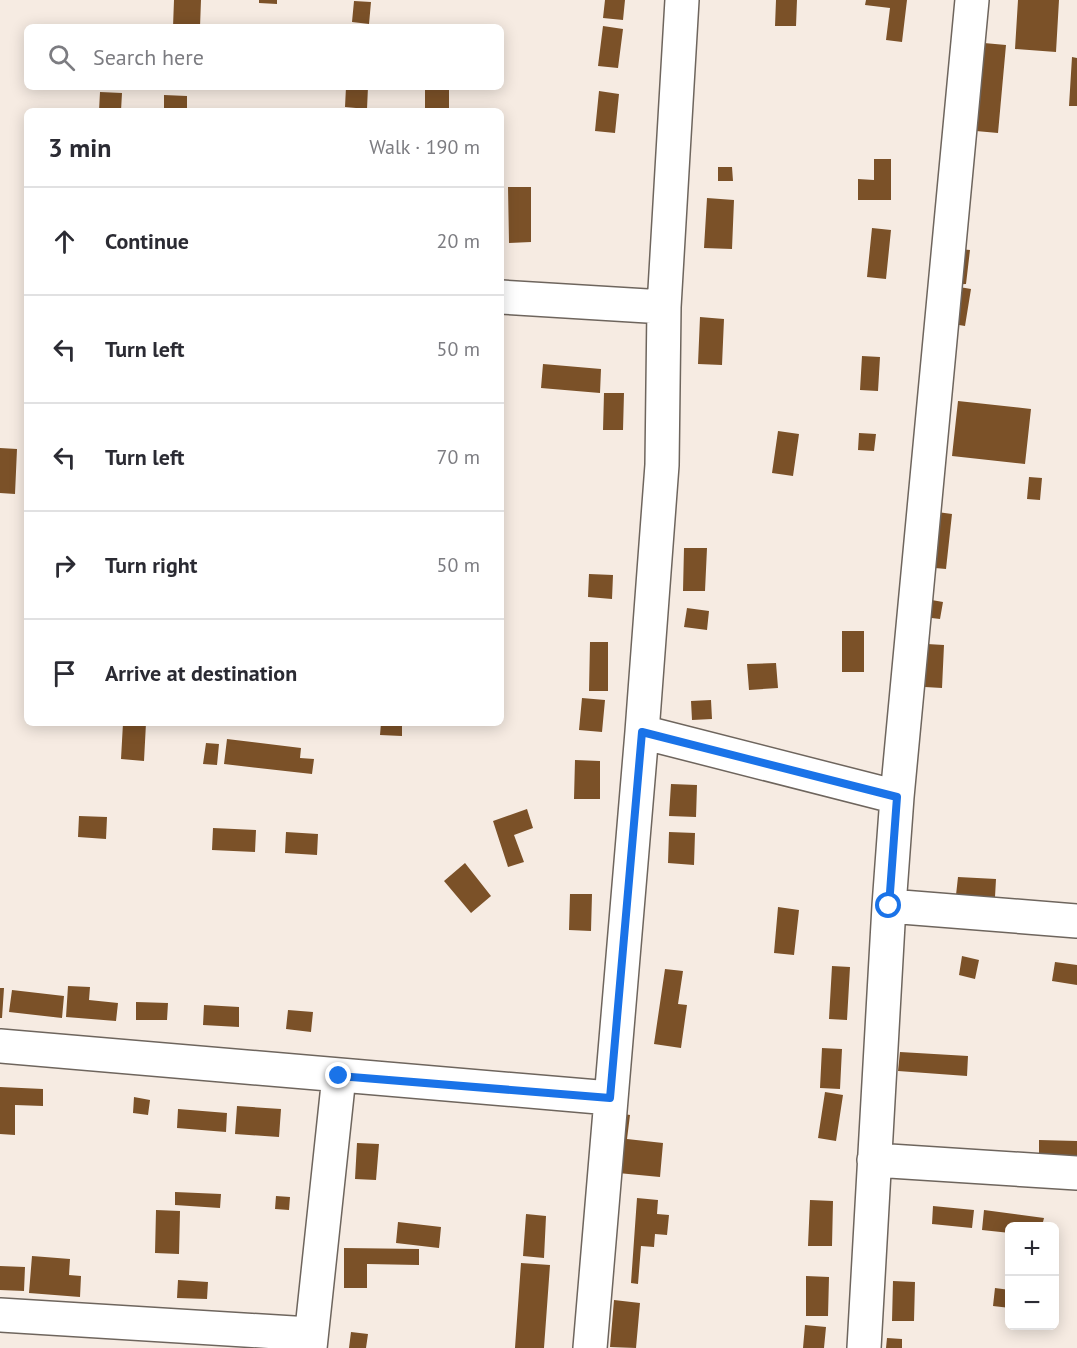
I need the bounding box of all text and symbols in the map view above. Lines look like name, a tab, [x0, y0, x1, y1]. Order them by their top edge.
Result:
search box	[24, 24, 504, 90]
icon: search	[45, 41, 78, 74]
text: Search here	[93, 43, 204, 71]
text: 3 min	[48, 131, 111, 164]
text: Walk · 190 m	[369, 134, 480, 160]
icon: ahead	[48, 225, 81, 258]
text: Continue	[105, 227, 189, 255]
text: 20 m	[437, 228, 480, 254]
icon: left	[48, 333, 81, 366]
text: Turn left	[105, 335, 185, 363]
text: 50 m	[437, 336, 480, 362]
icon: left	[48, 441, 81, 474]
text: Turn left	[105, 443, 185, 471]
text: 70 m	[437, 444, 480, 470]
icon: right	[48, 549, 81, 582]
text: Turn right	[105, 551, 197, 579]
text: 50 m	[437, 552, 480, 578]
icon: arrive	[48, 657, 81, 690]
text: Arrive at destination	[105, 659, 297, 687]
route start	[875, 892, 901, 918]
route end	[325, 1062, 351, 1088]
map controls	[1005, 1222, 1059, 1330]
button: +	[1005, 1222, 1059, 1276]
button: −	[1005, 1276, 1059, 1330]

